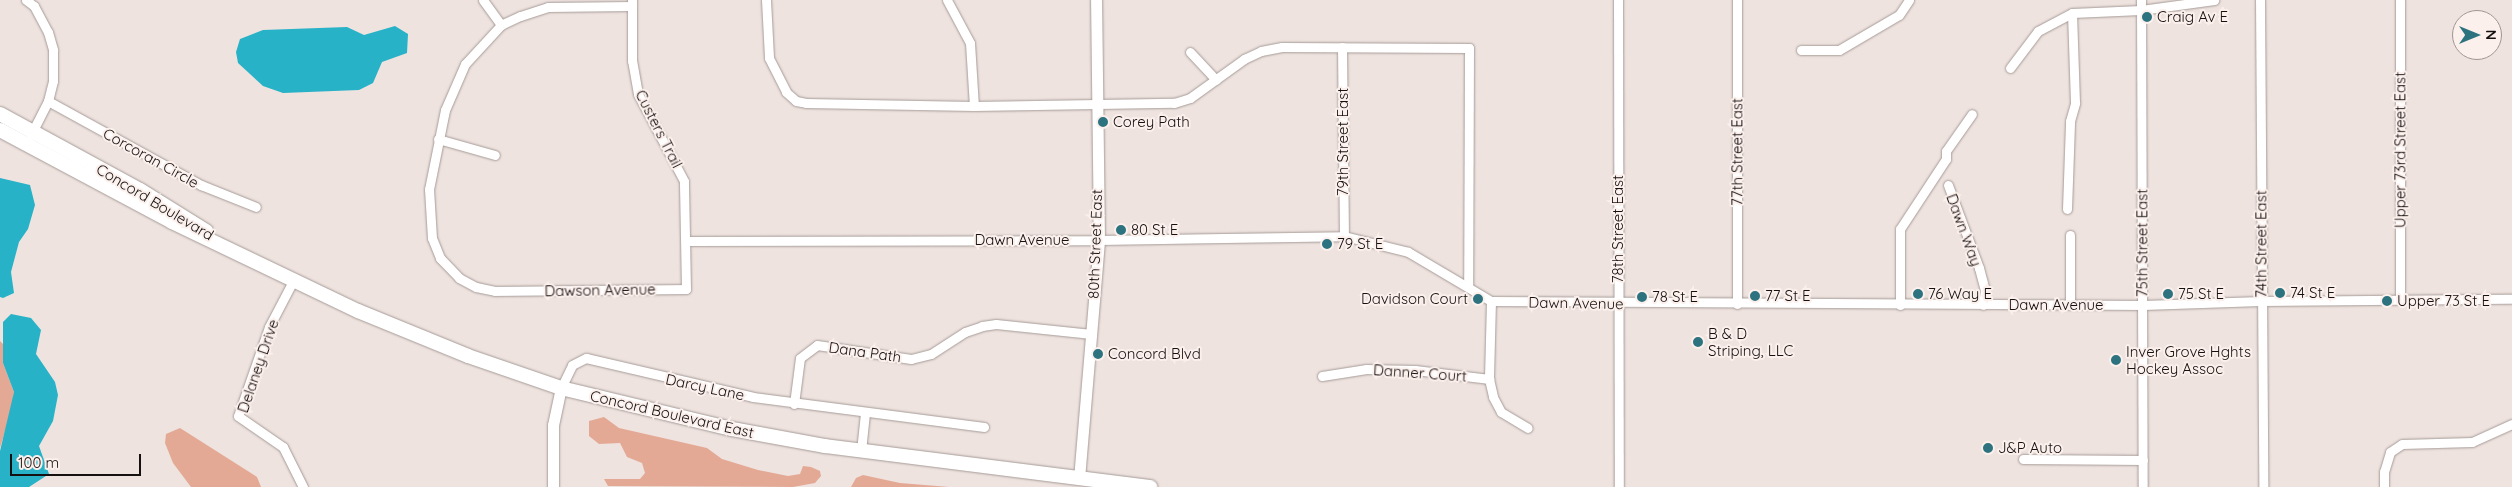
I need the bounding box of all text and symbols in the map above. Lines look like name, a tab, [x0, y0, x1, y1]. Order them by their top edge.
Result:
place label: Craig Av E	[2157, 8, 2228, 26]
north arrow	[2452, 10, 2502, 60]
marker: Craig Av E	[2141, 11, 2153, 23]
text: N	[2482, 30, 2500, 40]
street label: Upper 73rd Street East	[2391, 72, 2409, 228]
street label: Custers Trail	[632, 87, 686, 171]
street label: 79th Street East	[1334, 88, 1352, 196]
street label: 77th Street East	[1728, 98, 1746, 206]
place label: Corey Path	[1113, 113, 1190, 131]
marker: Corey Path	[1097, 116, 1109, 128]
street label: Corcoran Circle	[100, 124, 202, 192]
street label: Concord Boulevard	[93, 160, 217, 244]
street label: 78th Street East	[1609, 175, 1627, 283]
street label: 80th Street East	[1084, 189, 1106, 299]
street label: 75th Street East	[2133, 189, 2151, 297]
street label: 74th Street East	[2252, 190, 2270, 298]
street label: Dawn Way	[1943, 191, 1985, 269]
place label: 80 St E	[1131, 221, 1178, 239]
marker: 80 St E	[1115, 224, 1127, 236]
street label: Dawn Avenue	[974, 231, 1070, 249]
place label: 79 St E	[1337, 235, 1383, 253]
marker: 79 St E	[1321, 238, 1333, 250]
street label: Dawson Avenue	[544, 280, 656, 300]
place label: 74 St E	[2290, 284, 2335, 302]
place label: 76 Way E	[1928, 285, 1992, 303]
place label: 75 St E	[2178, 285, 2224, 303]
place label: 77 St E	[1765, 287, 1811, 305]
marker: 74 St E	[2274, 287, 2286, 299]
place label: 78 St E	[1652, 288, 1698, 306]
marker: 76 Way E	[1912, 288, 1924, 300]
marker: 75 St E	[2162, 288, 2174, 300]
place label: Davidson Court	[1361, 290, 1468, 308]
marker: 77 St E	[1749, 290, 1761, 302]
marker: 78 St E	[1636, 291, 1648, 303]
place label: Upper 73 St E	[2397, 292, 2490, 310]
marker: Davidson Court	[1472, 293, 1484, 305]
street label: Dawn Avenue	[1528, 293, 1624, 313]
marker: Upper 73 St E	[2381, 295, 2393, 307]
street label: Dawn Avenue	[2008, 296, 2104, 314]
street label: Delaney Drive	[234, 317, 282, 415]
place label: B & D Striping, LLC	[1708, 324, 1793, 359]
marker: B & D Striping, LLC	[1692, 336, 1704, 348]
street label: Dana Path	[827, 338, 903, 366]
place label: Inver Grove Hghts Hockey Assoc	[2126, 342, 2251, 377]
place label: Concord Blvd	[1108, 345, 1201, 363]
marker: Concord Blvd	[1092, 348, 1104, 360]
marker: Inver Grove Hghts Hockey Assoc	[2110, 354, 2122, 366]
street label: Danner Court	[1373, 361, 1467, 385]
street label: Darcy Lane	[664, 370, 746, 404]
street label: Concord Boulevard East	[588, 386, 756, 442]
place label: J&P Auto	[1998, 439, 2062, 457]
marker: J&P Auto	[1982, 442, 1994, 454]
scale bar	[12, 444, 144, 476]
text: 100 m	[18, 453, 59, 472]

